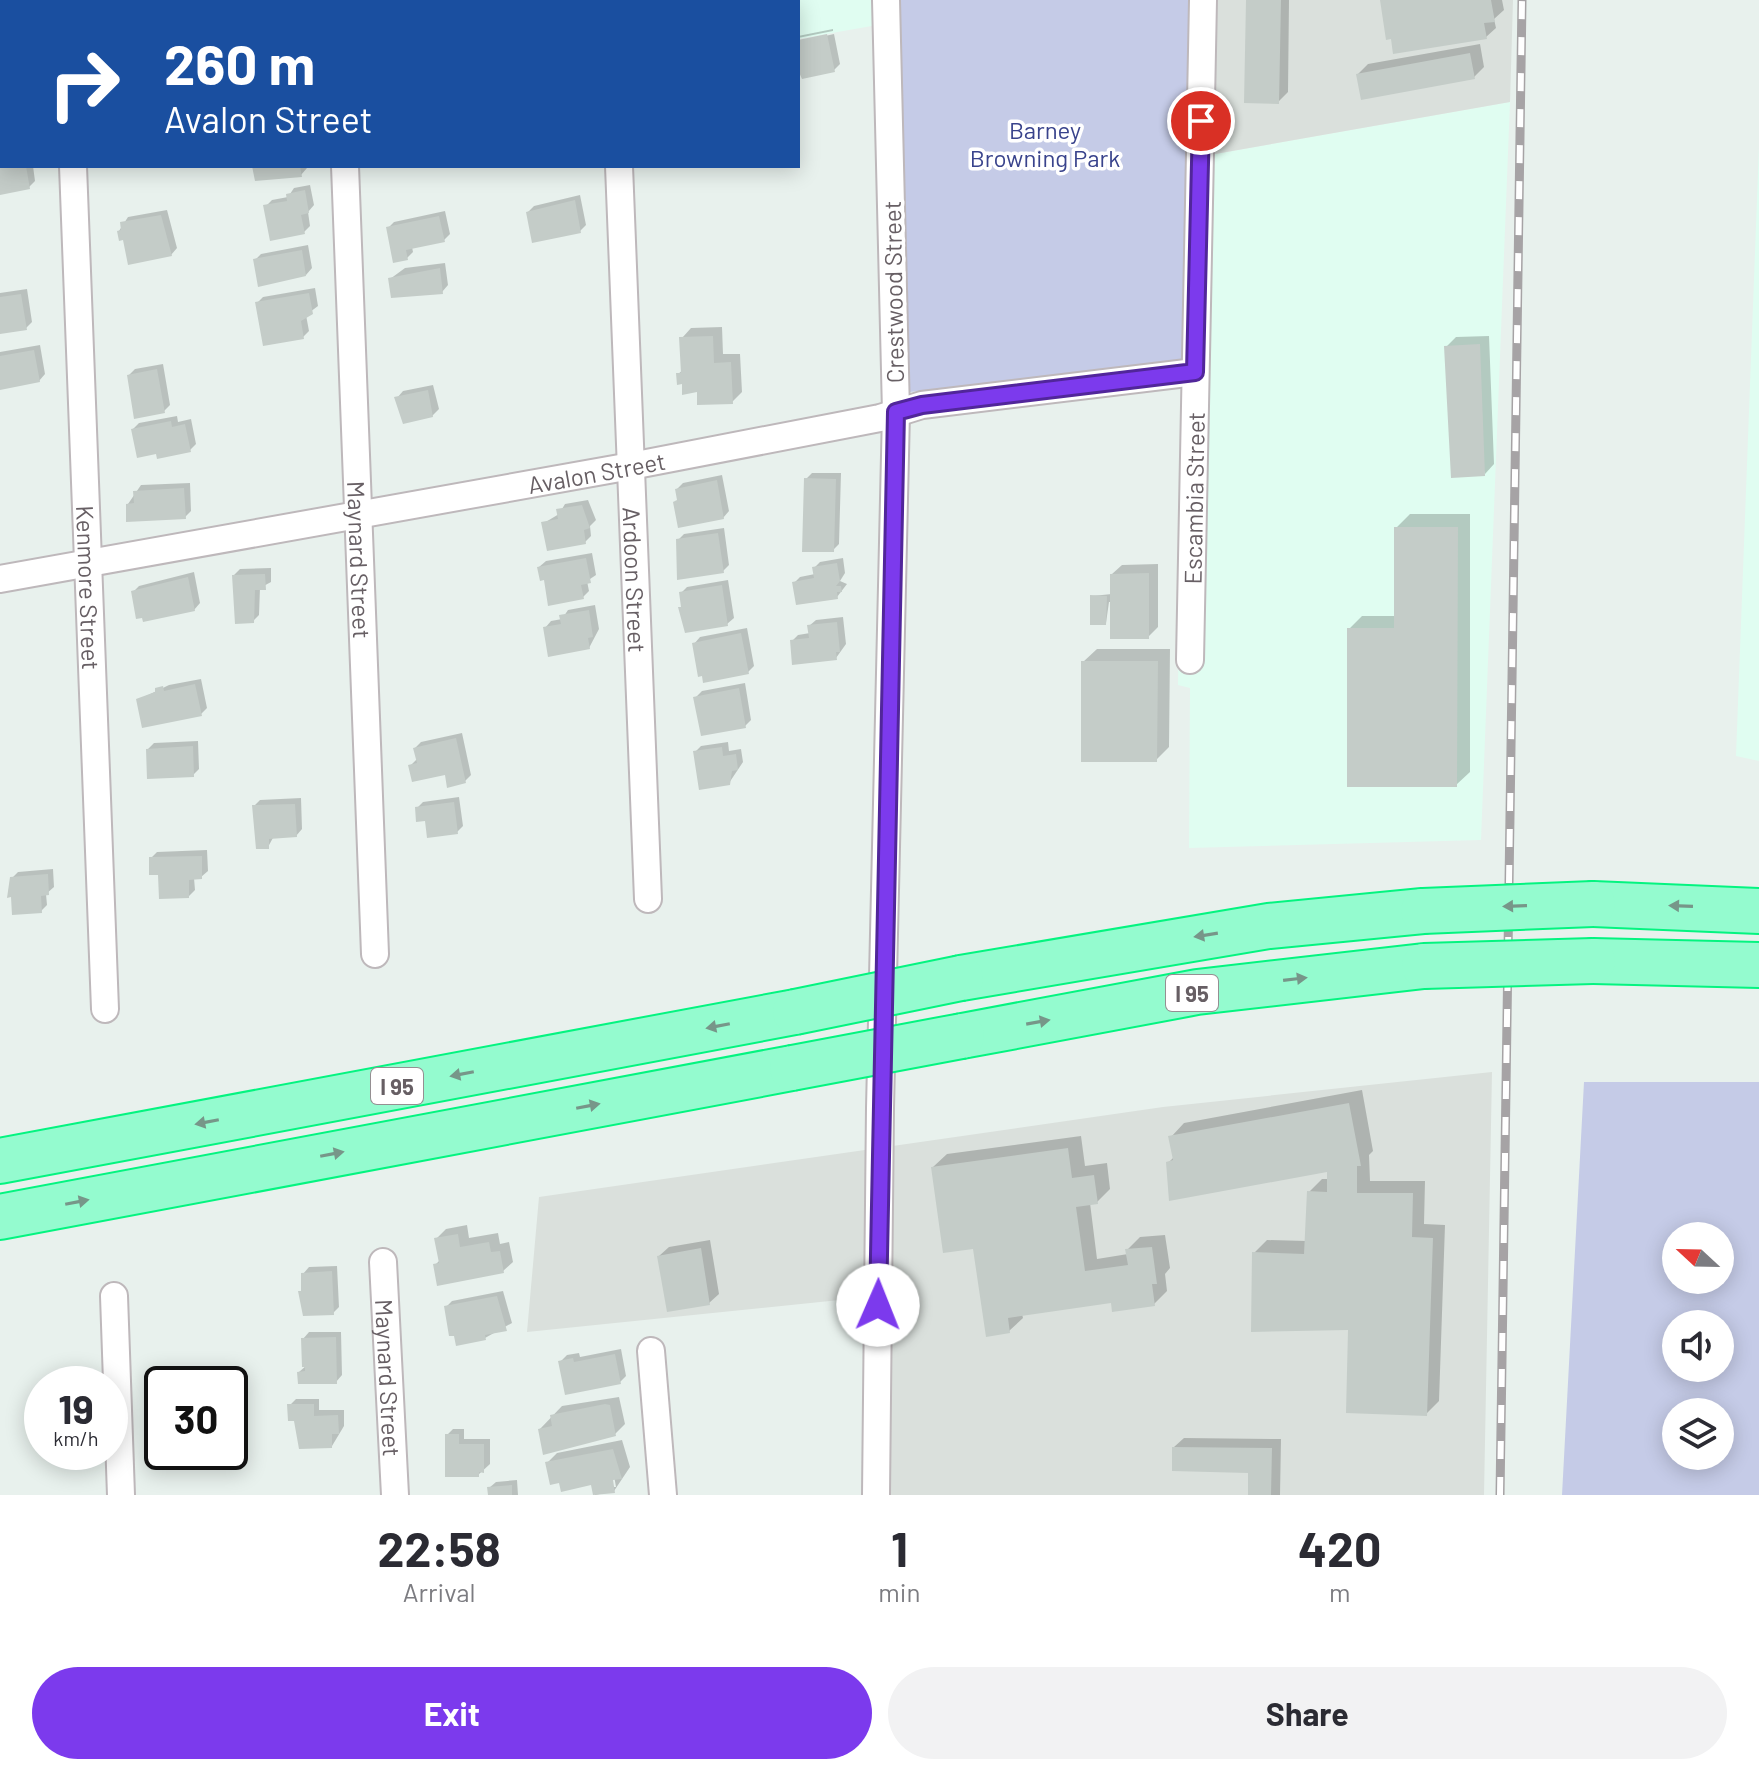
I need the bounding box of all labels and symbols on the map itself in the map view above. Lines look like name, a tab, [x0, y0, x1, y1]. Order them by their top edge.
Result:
pin	[1167, 87, 1235, 155]
park label: Barney Browning Park	[970, 115, 1120, 172]
street label: Crestwood Street	[877, 201, 909, 383]
street label: Escambia Street	[1177, 411, 1209, 585]
street label: Avalon Street	[525, 445, 668, 499]
street label: Maynard Street	[342, 480, 377, 639]
street label: Kenmore Street	[71, 505, 107, 671]
street label: Ardoon Street	[618, 506, 653, 653]
one-way arrow	[1502, 900, 1527, 912]
one-way arrow	[1668, 900, 1693, 913]
one-way arrow	[1193, 930, 1218, 942]
one-way arrow	[1283, 972, 1308, 985]
road number: I 95	[1166, 975, 1218, 1011]
one-way arrow	[1026, 1015, 1051, 1027]
one-way arrow	[705, 1021, 730, 1033]
road number: I 95	[371, 1068, 423, 1104]
one-way arrow	[450, 1069, 475, 1081]
one-way arrow	[575, 1099, 600, 1112]
one-way arrow	[194, 1117, 219, 1129]
one-way arrow	[320, 1148, 345, 1160]
one-way arrow	[64, 1196, 89, 1208]
north arrow	[1662, 1222, 1734, 1294]
position arrow	[836, 1263, 920, 1347]
street label: Maynard Street	[370, 1298, 408, 1457]
speed limit sign: 30	[144, 1366, 248, 1470]

